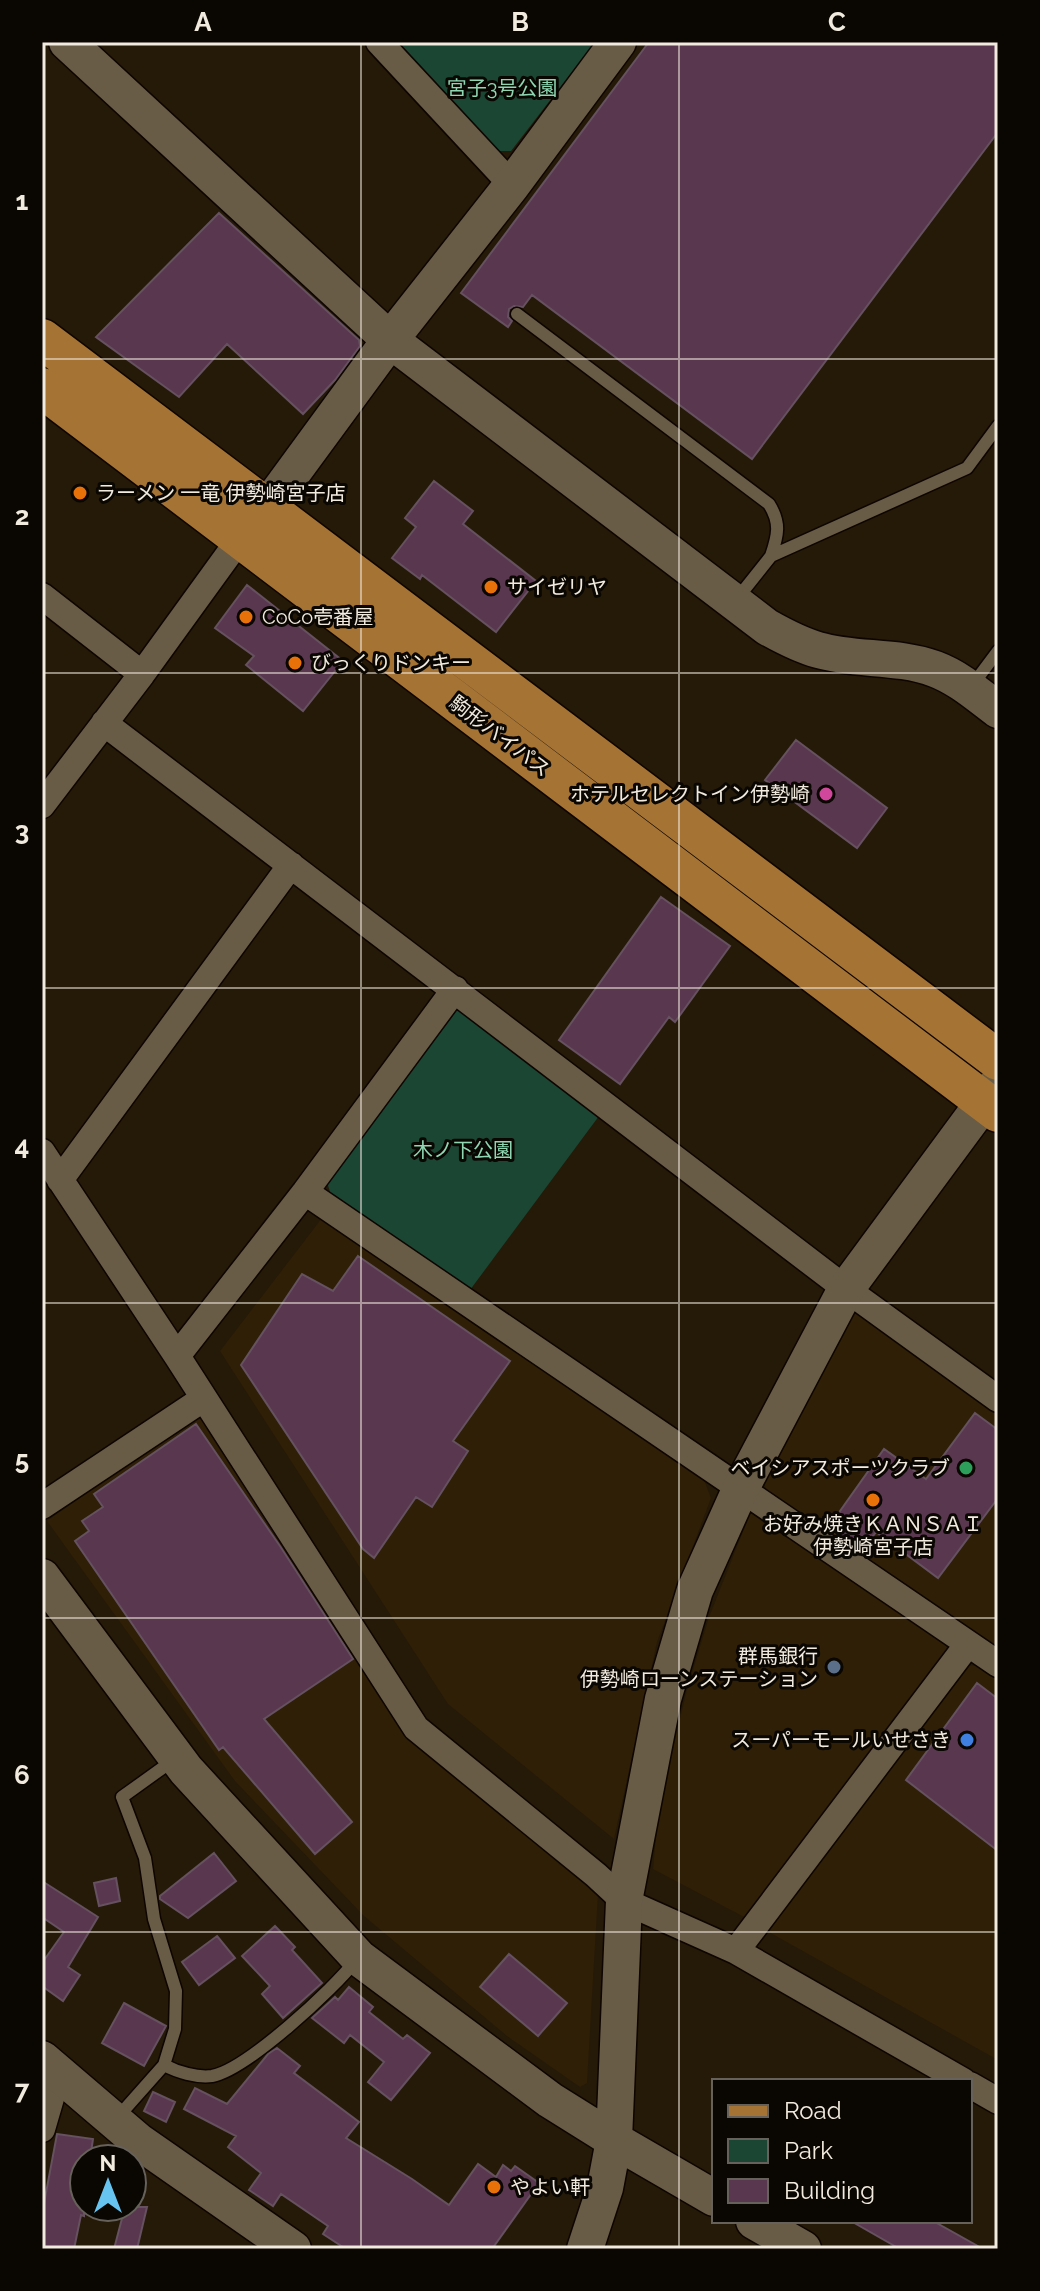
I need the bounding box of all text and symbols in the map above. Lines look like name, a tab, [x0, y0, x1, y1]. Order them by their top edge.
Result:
text: A	[194, 7, 212, 37]
text: B	[511, 7, 529, 37]
text: C	[828, 7, 846, 37]
park label: 宮子3号公園	[447, 76, 557, 100]
text: 1	[16, 186, 29, 216]
place label: ラーメン 一竜 伊勢崎宮子店	[96, 481, 345, 505]
marker: ラーメン 一竜 伊勢崎宮子店	[71, 484, 89, 502]
text: 2	[15, 501, 29, 531]
place label: サイゼリヤ	[507, 575, 607, 599]
marker: サイゼリヤ	[482, 578, 500, 596]
place label: CoCo壱番屋	[262, 605, 373, 629]
marker: CoCo壱番屋	[237, 608, 255, 626]
place label: びっくりドンキー	[311, 651, 471, 675]
marker: びっくりドンキー	[286, 654, 304, 672]
street label: 駒形バイパス	[445, 690, 555, 782]
place label: ホテルセレクトイン伊勢崎	[570, 782, 810, 806]
marker: ホテルセレクトイン伊勢崎	[817, 785, 835, 803]
text: 3	[15, 816, 29, 846]
text: 4	[15, 1131, 29, 1161]
park label: 木ノ下公園	[413, 1138, 513, 1162]
text: 5	[15, 1445, 29, 1475]
place label: ベイシアスポーツクラブ	[730, 1456, 950, 1480]
marker: ベイシアスポーツクラブ	[957, 1459, 975, 1477]
marker: お好み焼きＫＡＮＳＡＩ 伊勢崎宮子店	[864, 1491, 882, 1509]
place label: お好み焼きＫＡＮＳＡＩ 伊勢崎宮子店	[763, 1512, 983, 1559]
place label: 群馬銀行 伊勢崎ローンステーション	[580, 1644, 818, 1691]
marker: 群馬銀行 伊勢崎ローンステーション	[825, 1658, 843, 1676]
place label: スーパーモールいせさき	[731, 1728, 951, 1752]
marker: スーパーモールいせさき	[958, 1731, 976, 1749]
text: 6	[14, 1760, 30, 1790]
text: 7	[15, 2075, 30, 2105]
legend	[712, 2079, 972, 2223]
text: Road	[784, 2096, 842, 2125]
text: Park	[784, 2136, 833, 2165]
north arrow	[68, 2143, 148, 2223]
text: N	[100, 2150, 116, 2176]
place label: やよい軒	[510, 2175, 590, 2199]
text: Building	[784, 2176, 875, 2205]
marker: やよい軒	[485, 2178, 503, 2196]

